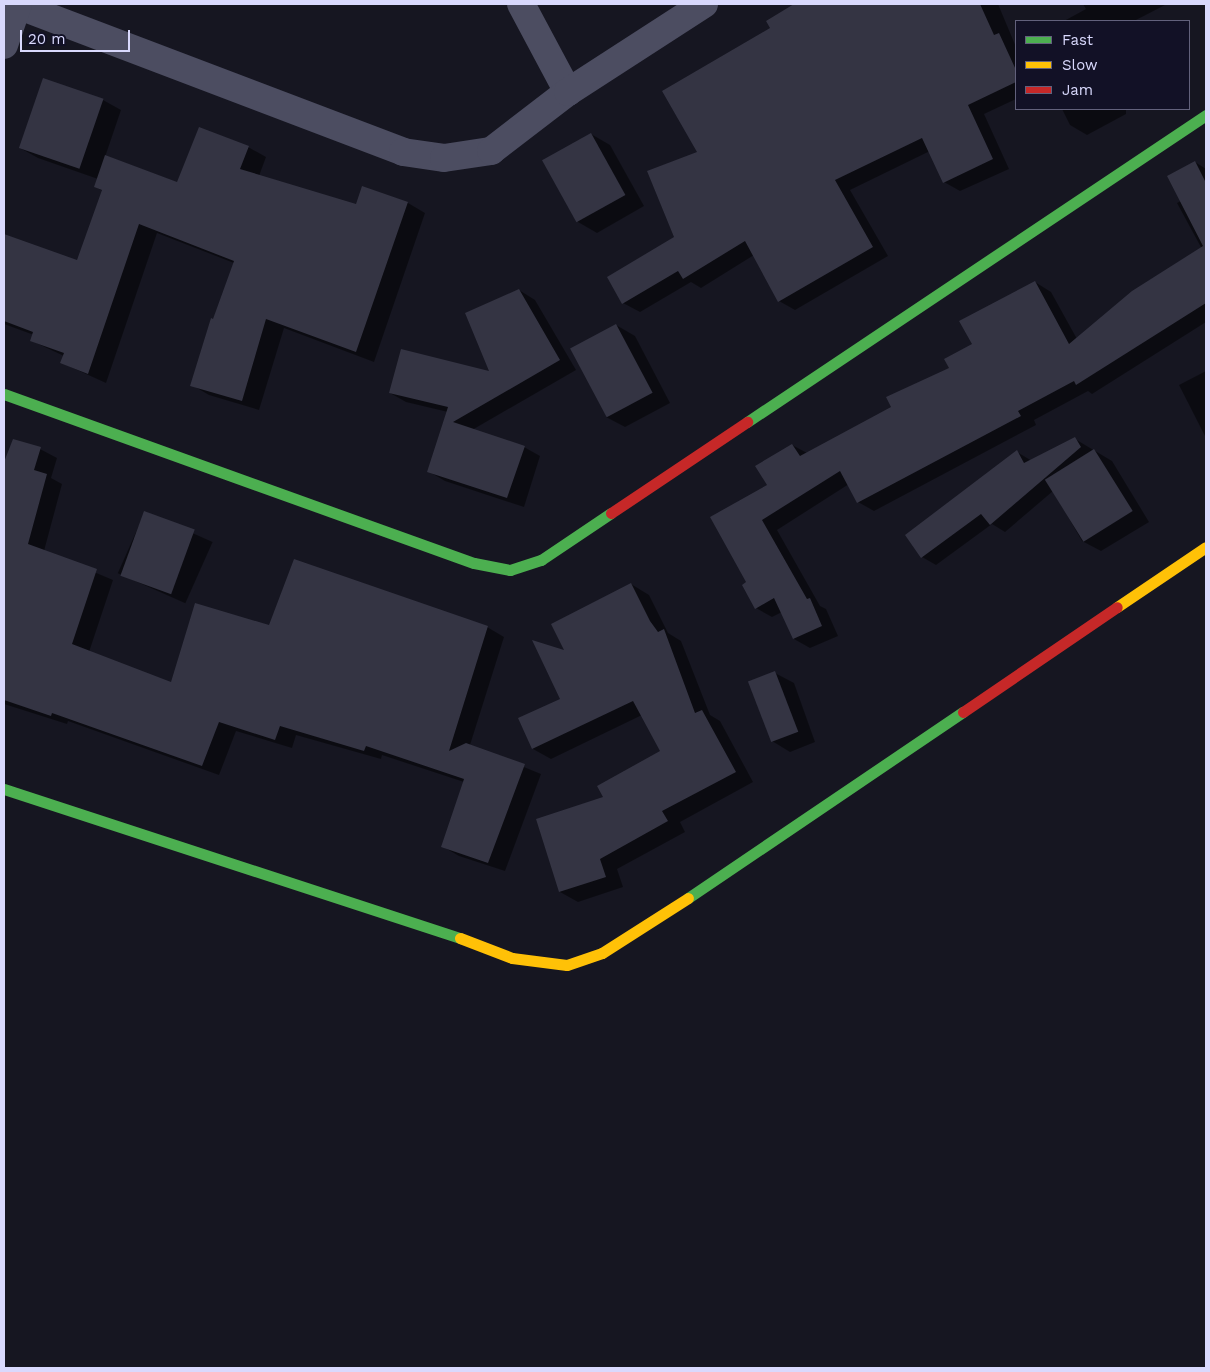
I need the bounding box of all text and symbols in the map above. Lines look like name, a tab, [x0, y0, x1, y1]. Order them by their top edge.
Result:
scale bar	[22, 20, 132, 52]
legend	[1015, 20, 1190, 110]
text: 20 m	[28, 30, 66, 48]
text: Fast	[1062, 31, 1093, 49]
text: Slow	[1062, 56, 1098, 74]
text: Jam	[1062, 81, 1093, 99]

